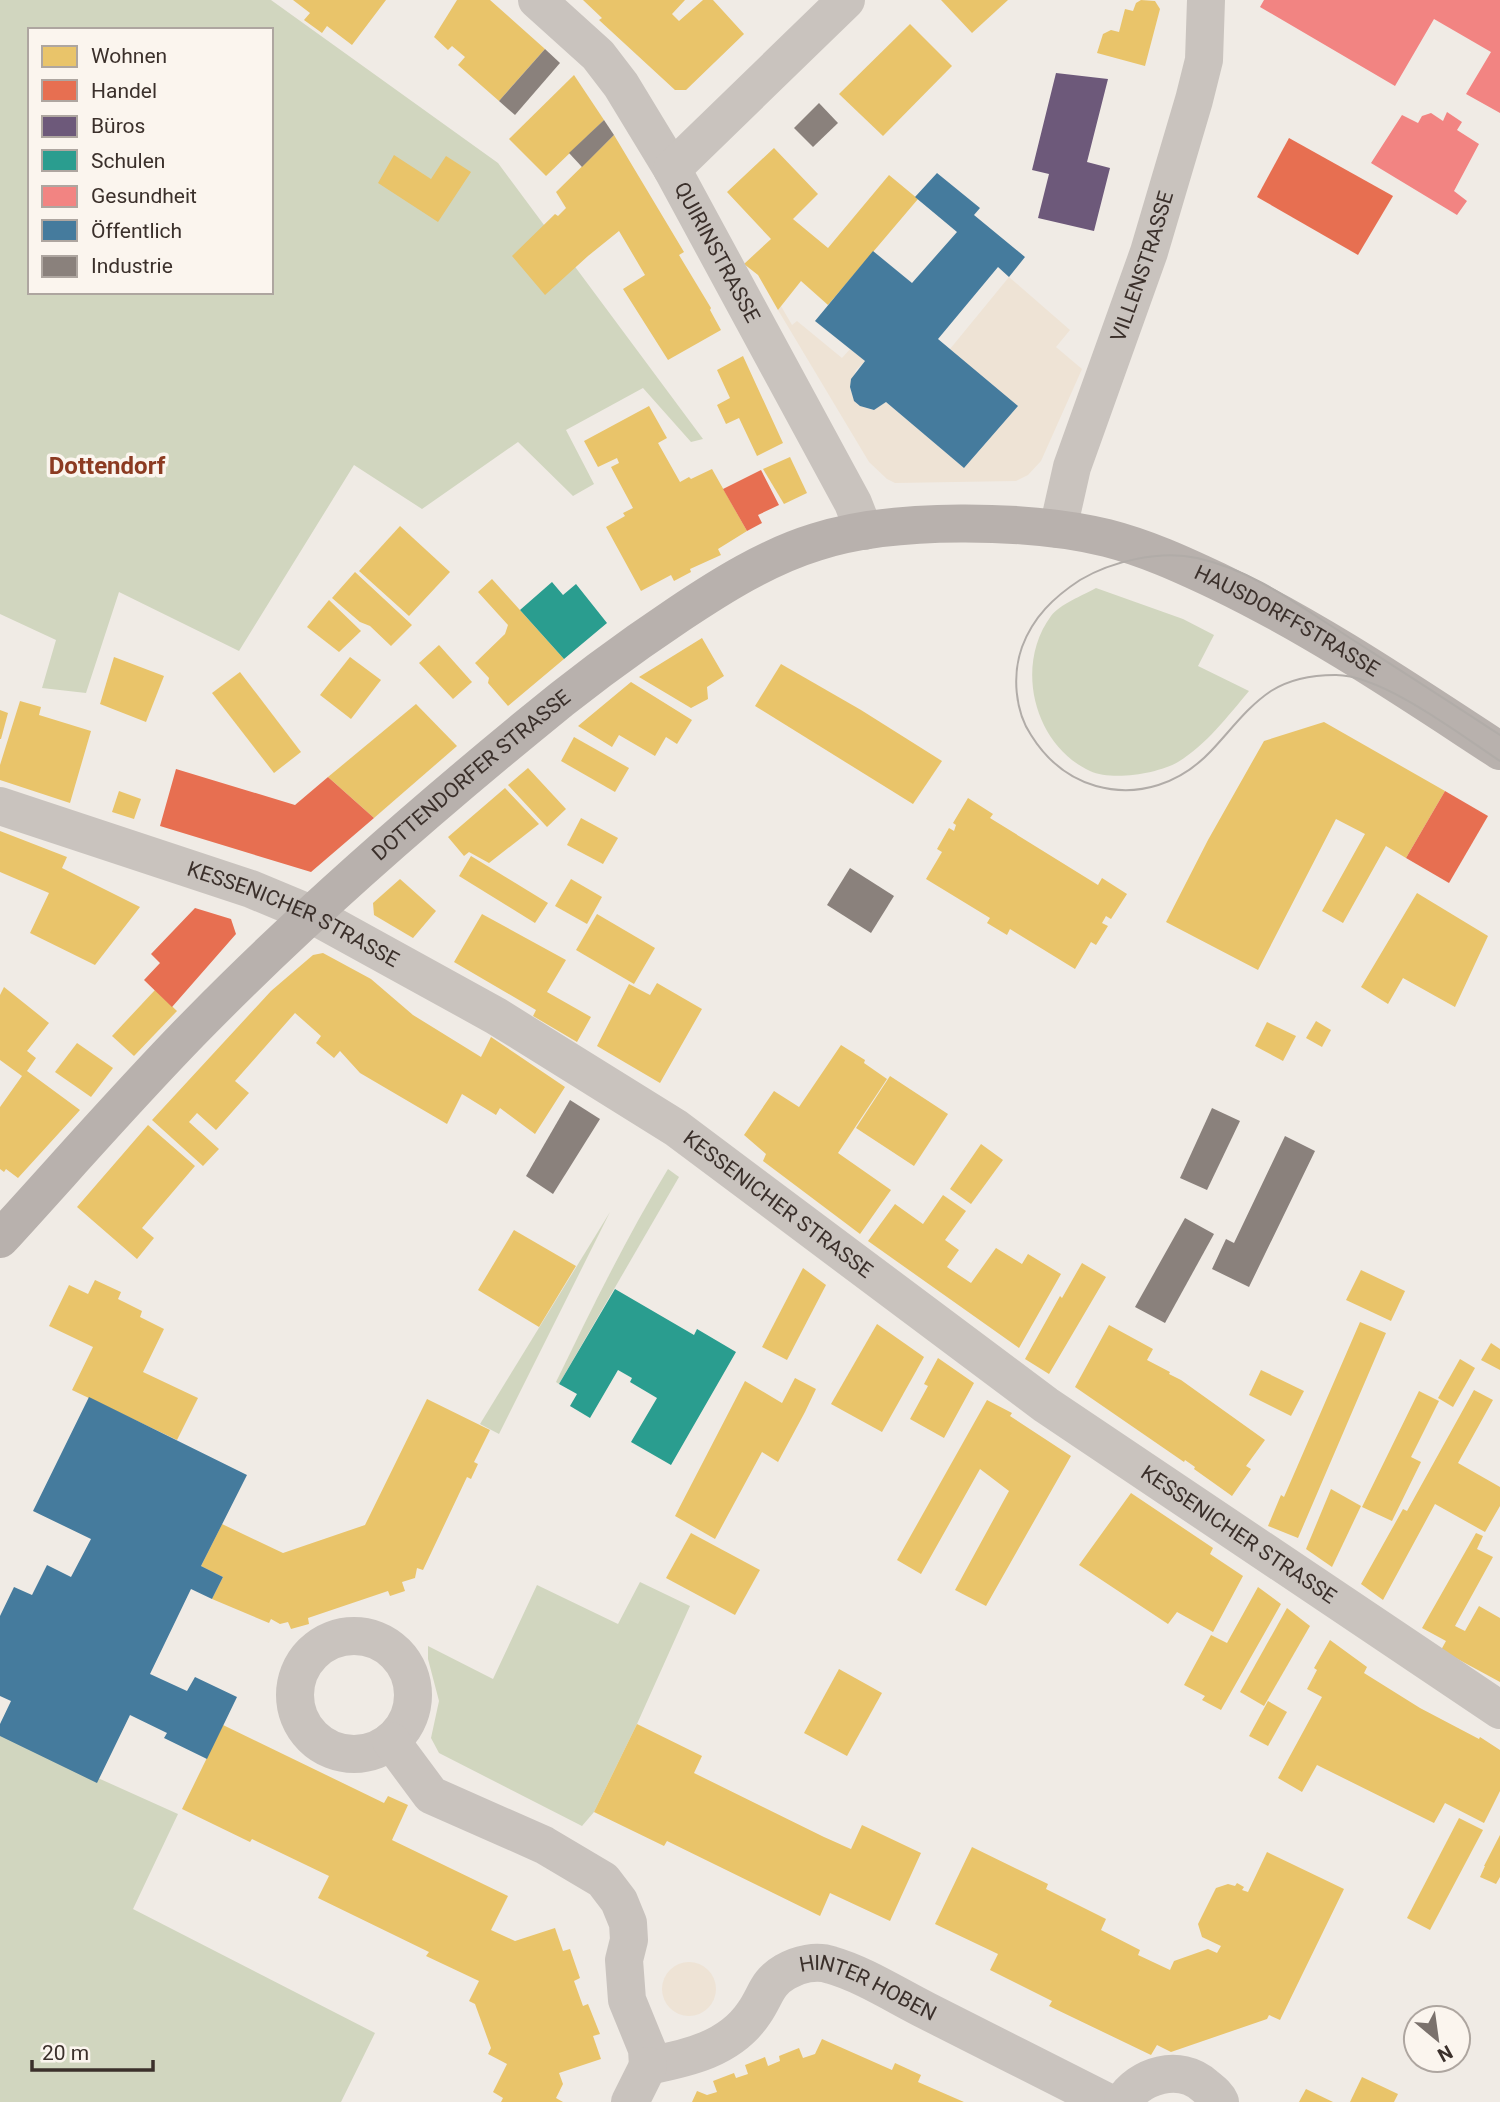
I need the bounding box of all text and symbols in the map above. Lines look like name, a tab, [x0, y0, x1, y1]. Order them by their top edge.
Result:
legend	[28, 28, 273, 294]
text: Wohnen	[91, 44, 167, 68]
text: Handel	[91, 79, 157, 103]
text: Büros	[91, 114, 145, 138]
text: Schulen	[91, 149, 165, 173]
street label: QUIRINSTRASSE	[669, 178, 765, 327]
text: Gesundheit	[91, 184, 197, 208]
street label: VILLENSTRASSE	[1106, 188, 1178, 345]
text: Öffentlich	[91, 219, 182, 243]
text: Industrie	[91, 254, 173, 278]
district label: Dottendorf	[49, 452, 166, 480]
street label: HAUSDORFFSTRASSE	[1191, 560, 1384, 682]
street label: DOTTENDORFER STRASSE	[367, 685, 575, 865]
street label: KESSENICHER STRASSE	[184, 857, 403, 972]
street label: KESSENICHER STRASSE	[679, 1126, 877, 1283]
street label: KESSENICHER STRASSE	[1137, 1460, 1341, 1609]
street label: HINTER HOBEN	[797, 1951, 940, 2026]
north arrow	[1402, 2004, 1472, 2074]
scale bar	[32, 2028, 152, 2072]
text: N	[1434, 2040, 1456, 2067]
text: 20 m	[42, 2041, 89, 2065]

